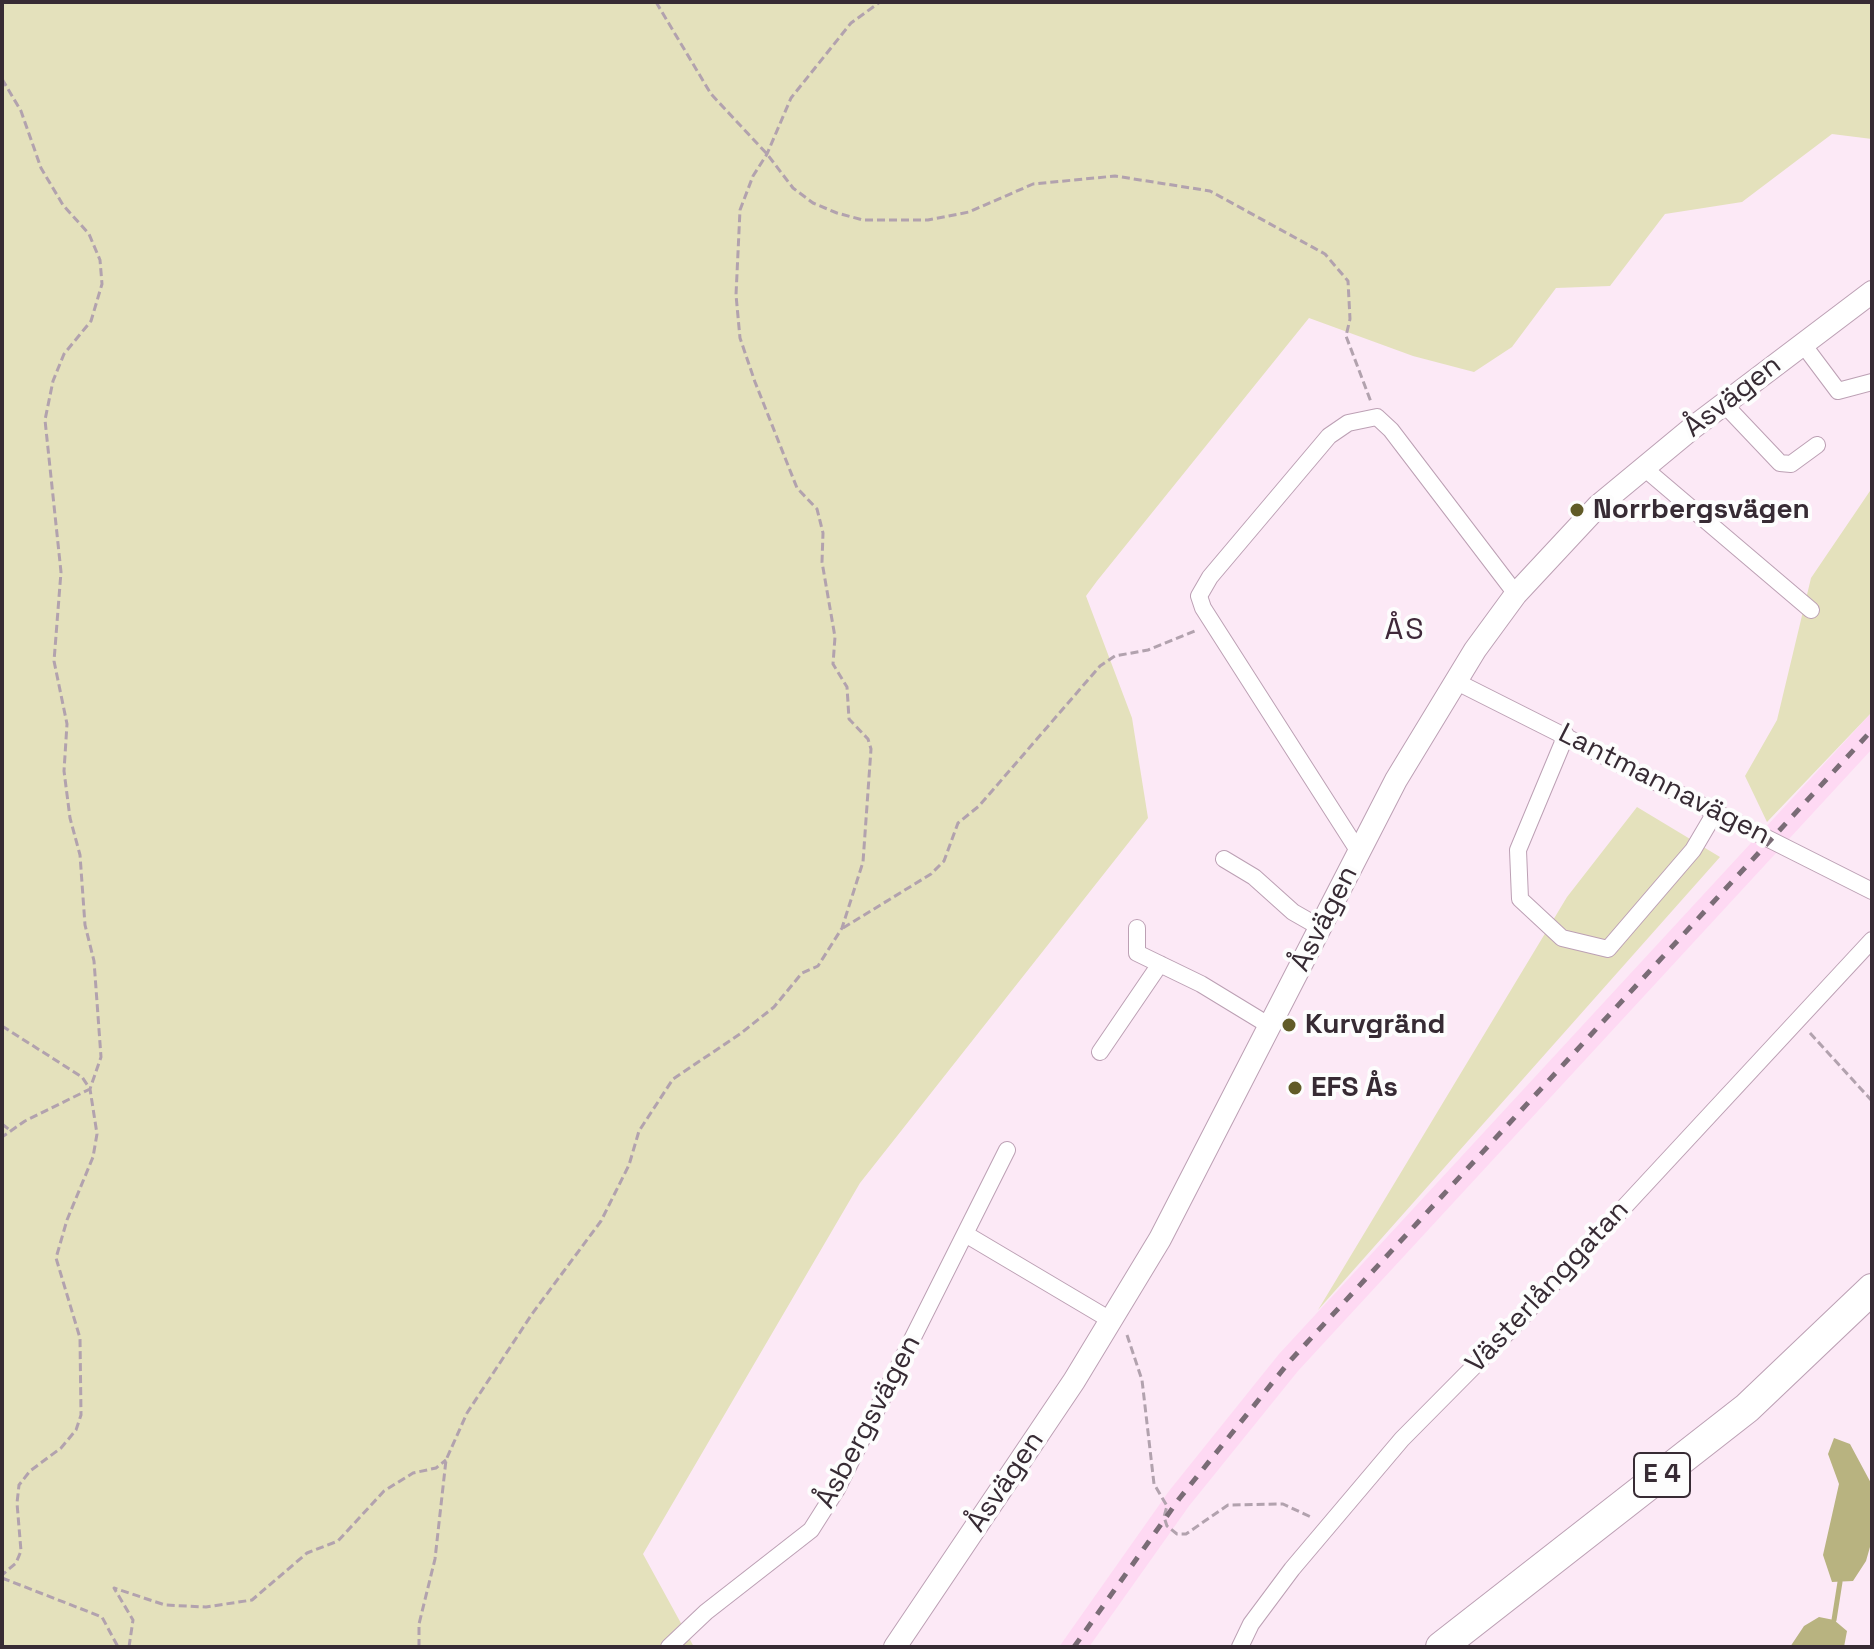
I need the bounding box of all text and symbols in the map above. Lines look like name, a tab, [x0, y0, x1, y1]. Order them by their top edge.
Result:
street label: Åsvägen	[1678, 349, 1788, 445]
place label: Norrbergsvägen	[1593, 493, 1810, 527]
marker: Norrbergsvägen	[1568, 501, 1586, 519]
district label: ÅS	[1384, 613, 1426, 649]
street label: Lantmannavägen	[1553, 717, 1775, 853]
street label: Åsvägen	[1284, 861, 1366, 977]
place label: Kurvgränd	[1305, 1008, 1445, 1042]
marker: Kurvgränd	[1280, 1016, 1298, 1034]
place label: EFS Ås	[1311, 1071, 1398, 1105]
marker: EFS Ås	[1286, 1079, 1304, 1097]
street label: Västerlånggatan	[1459, 1194, 1637, 1380]
street label: Åsbergsvägen	[809, 1330, 929, 1514]
street label: Åsvägen	[960, 1425, 1052, 1539]
road number: E 4	[1634, 1453, 1690, 1497]

